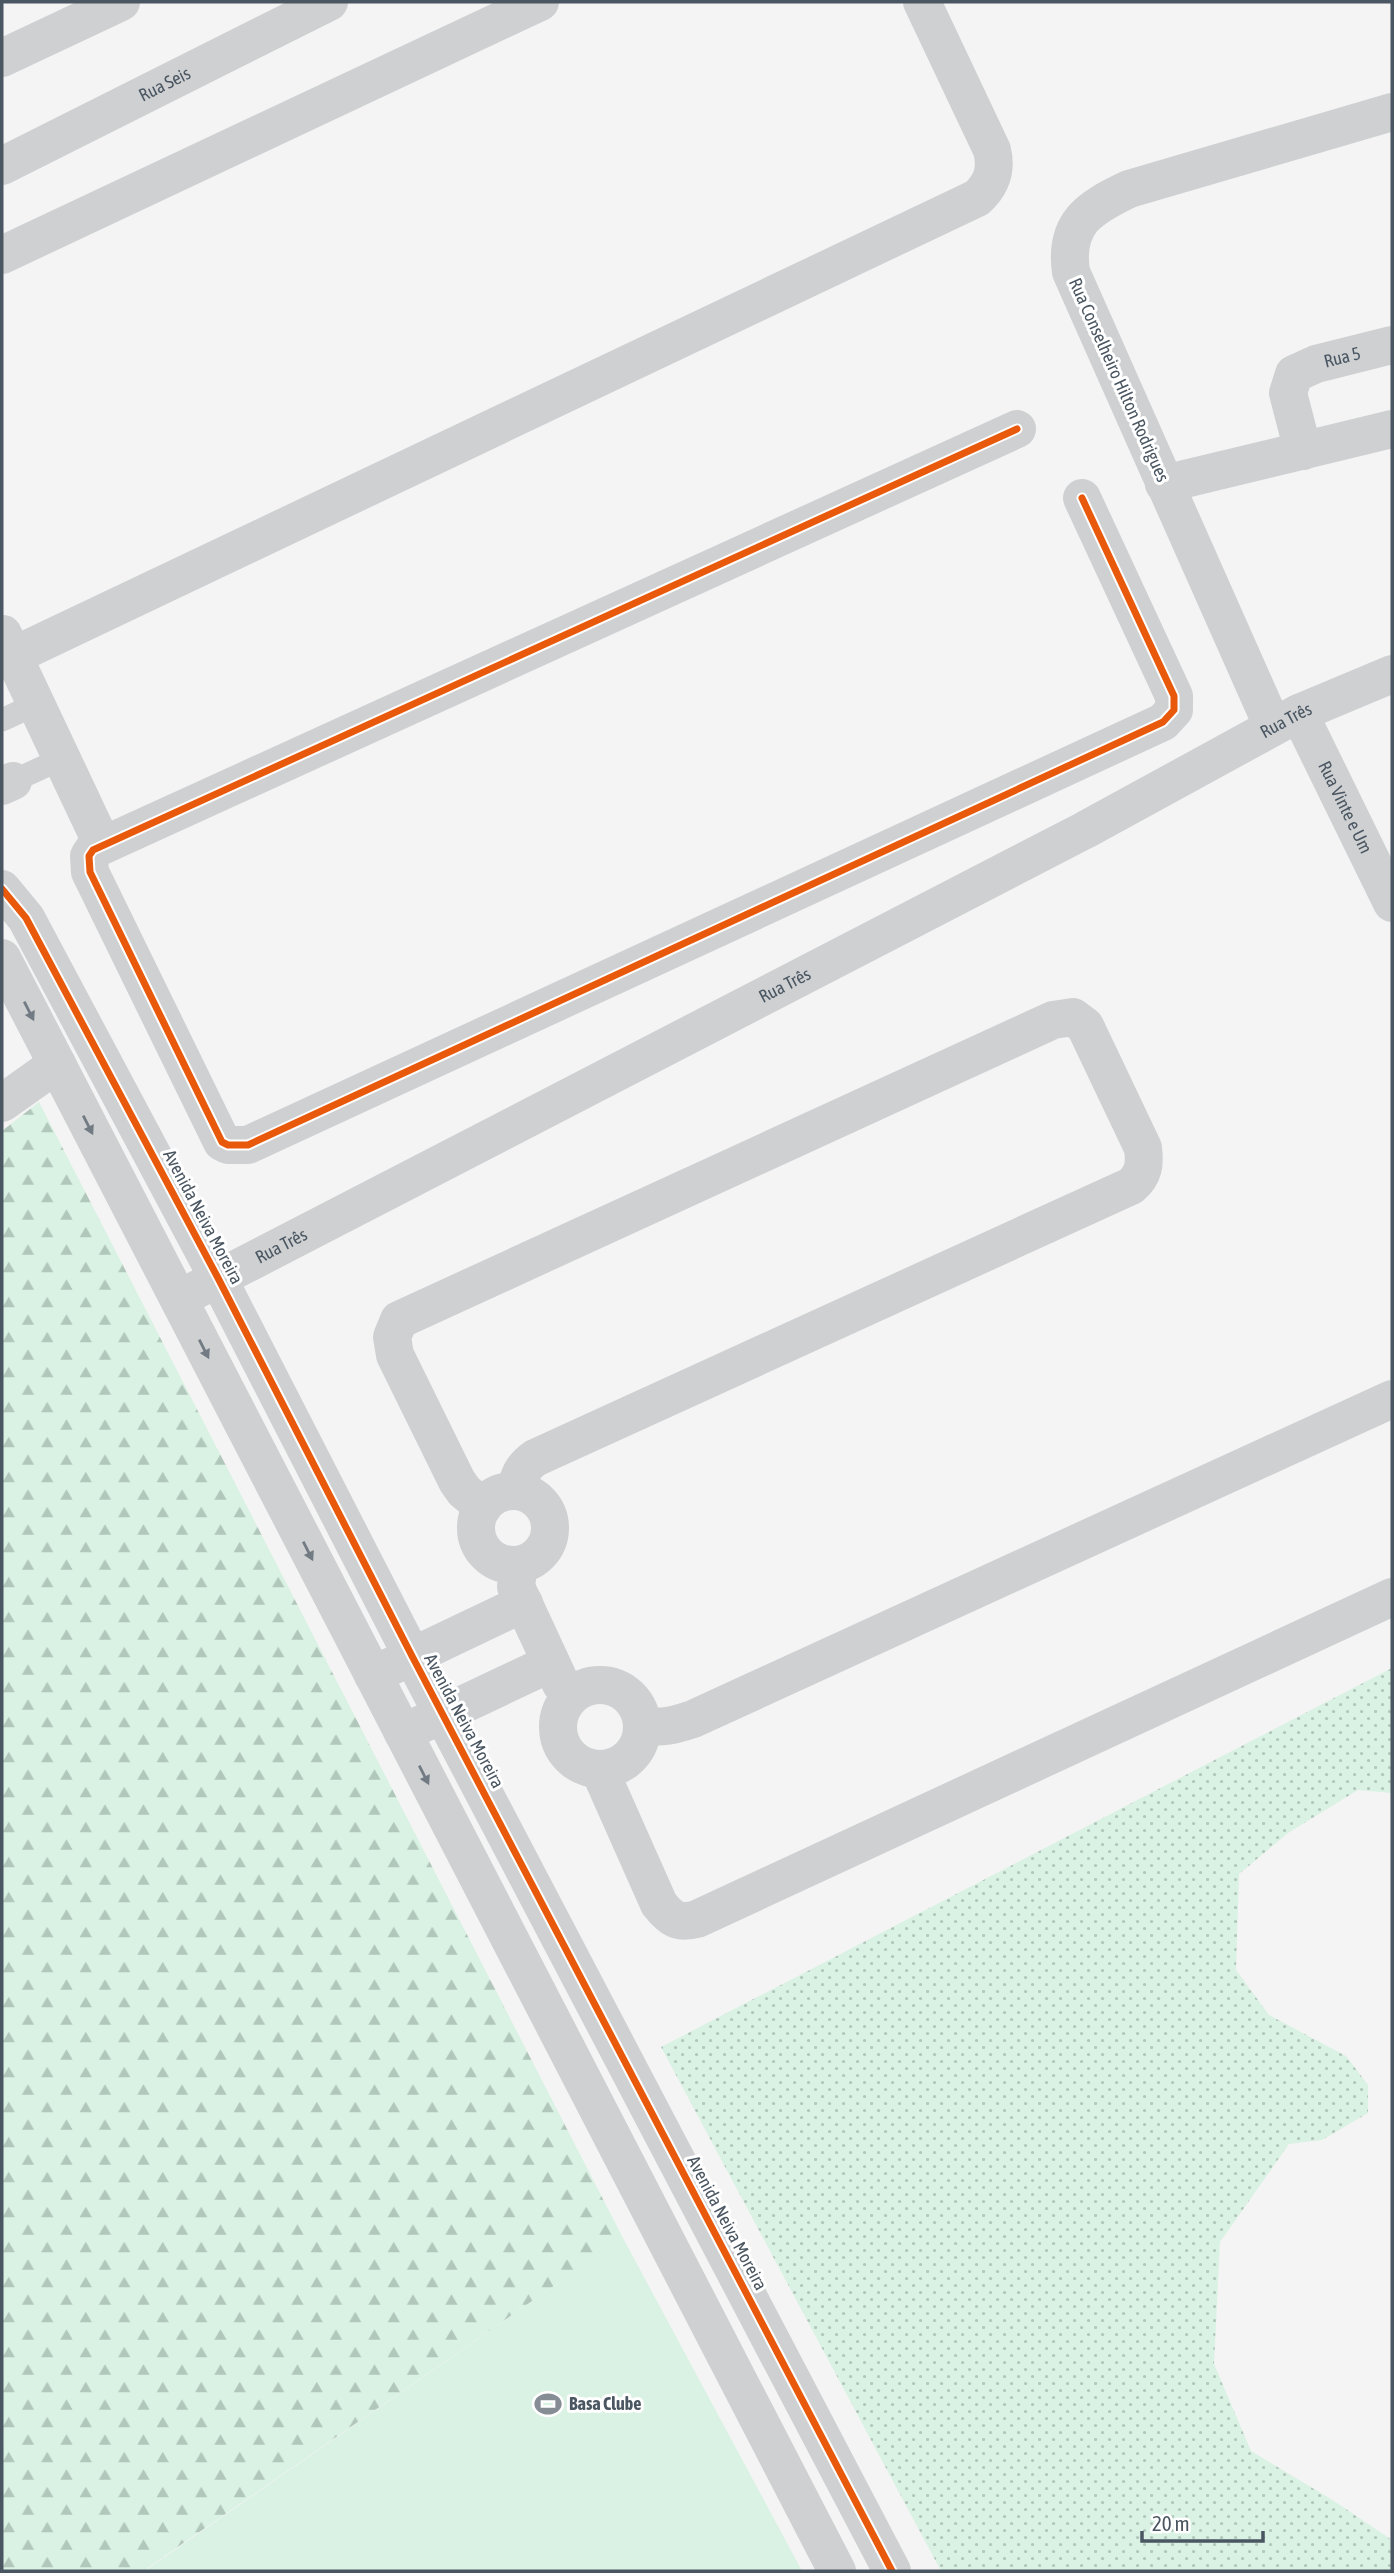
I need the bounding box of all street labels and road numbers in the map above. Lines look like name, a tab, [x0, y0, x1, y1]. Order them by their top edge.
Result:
street label: Rua Seis	[135, 62, 194, 106]
street label: Rua Conselheiro Hilton Rodrigues	[1065, 275, 1174, 485]
street label: Rua 5	[1322, 342, 1363, 372]
street label: Rua Três	[1256, 698, 1315, 742]
street label: Rua Vinte e Um	[1314, 757, 1377, 857]
street label: Rua Três	[755, 963, 814, 1007]
street label: Avenida Neiva Moreira	[159, 1146, 248, 1287]
street label: Rua Três	[252, 1223, 310, 1267]
street label: Avenida Neiva Moreira	[420, 1650, 509, 1791]
street label: Avenida Neiva Moreira	[683, 2152, 772, 2293]

